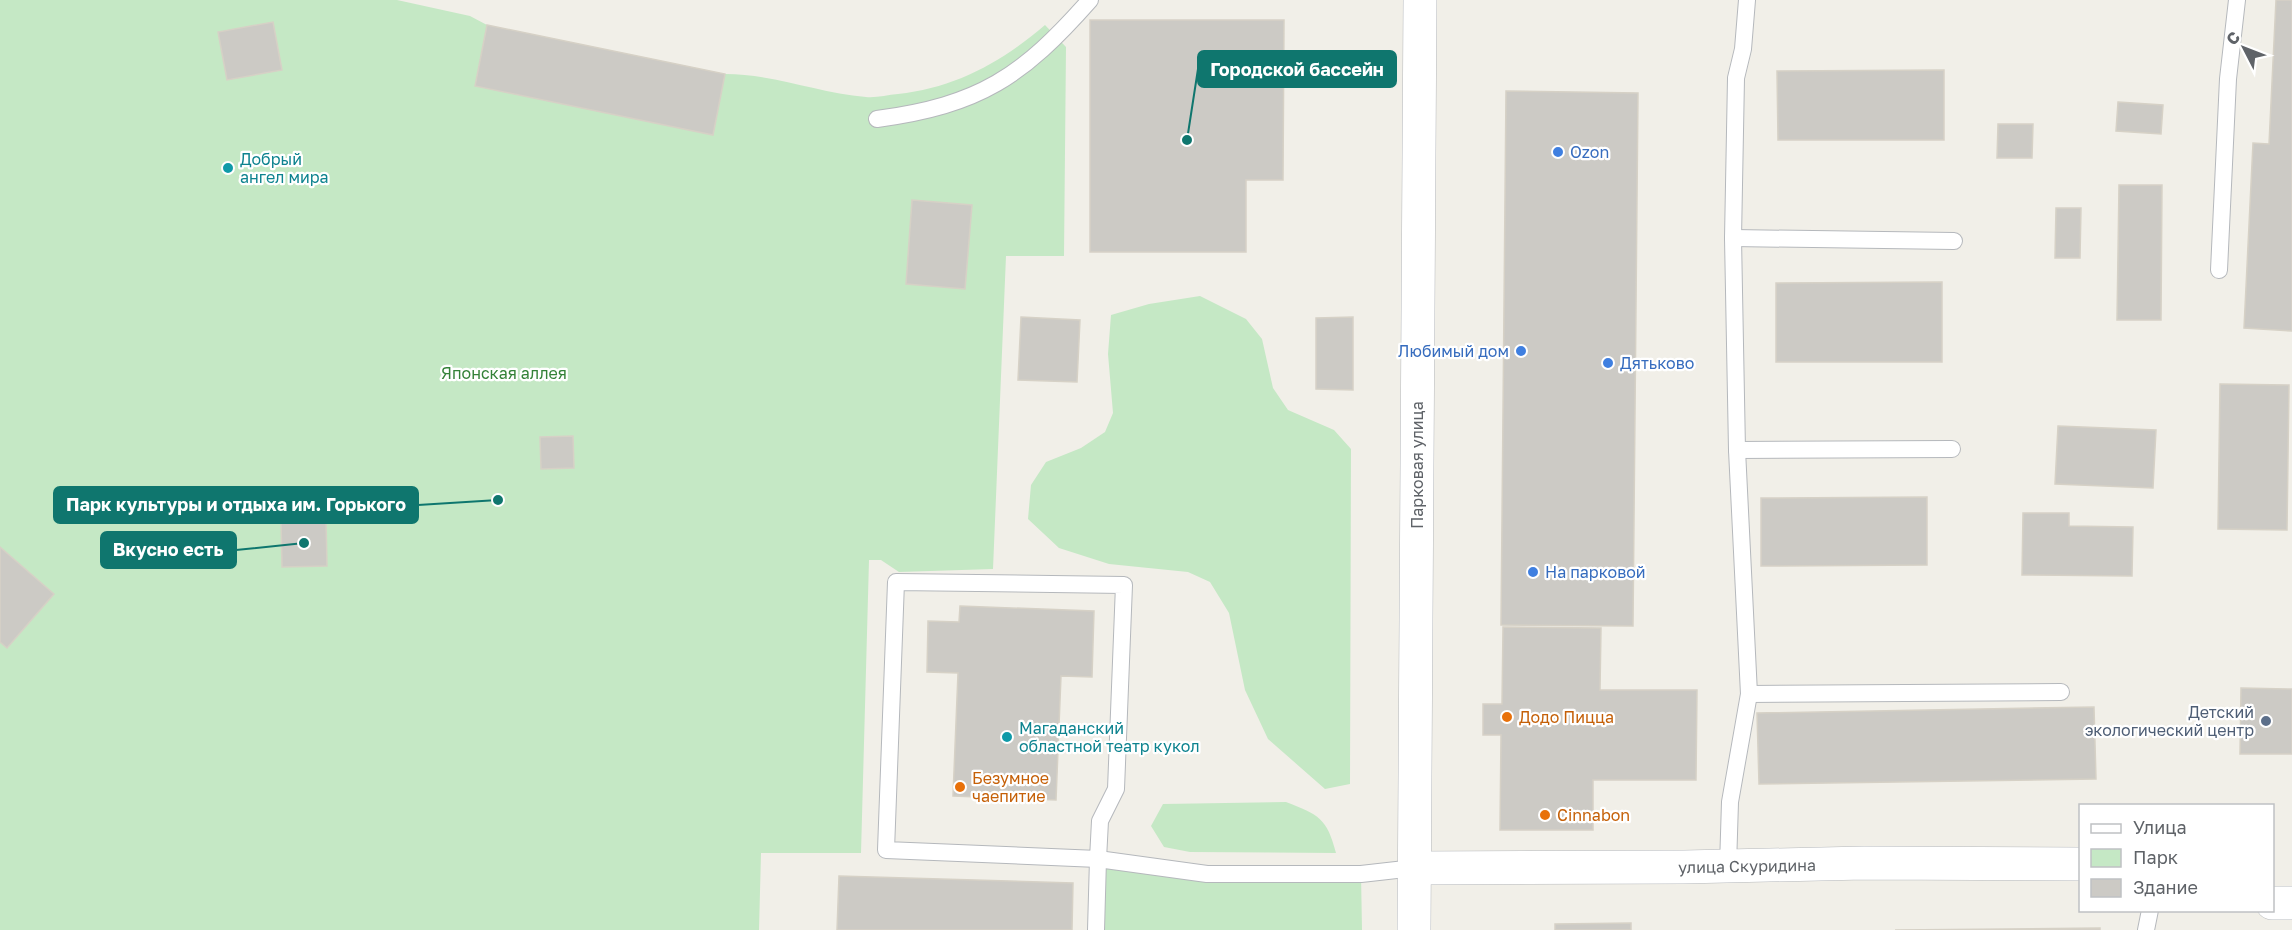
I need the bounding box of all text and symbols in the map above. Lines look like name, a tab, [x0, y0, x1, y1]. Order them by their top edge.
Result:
north arrow	[2214, 18, 2274, 78]
text: С	[2222, 27, 2244, 49]
callout: Городской бассейн	[1198, 51, 1396, 87]
text: Городской бассейн	[1210, 58, 1384, 80]
place label: Ozon	[1570, 142, 1609, 162]
marker: Ozon	[1551, 145, 1565, 159]
place label: Добрый ангел мира	[240, 149, 329, 187]
marker: Добрый ангел мира	[221, 161, 235, 175]
place label: Любимый дом	[1398, 341, 1509, 361]
marker: Любимый дом	[1514, 344, 1528, 358]
place label: Дятьково	[1620, 353, 1694, 373]
marker: Дятьково	[1601, 356, 1615, 370]
park label: Японская аллея	[441, 363, 567, 383]
street label: Парковая улица	[1407, 401, 1427, 529]
callout: Парк культуры и отдыха им. Горького	[54, 487, 418, 523]
text: Парк культуры и отдыха им. Горького	[66, 493, 406, 515]
callout: Вкусно есть	[101, 532, 236, 568]
text: Вкусно есть	[113, 538, 223, 560]
place label: На парковой	[1545, 562, 1646, 582]
marker: На парковой	[1526, 565, 1540, 579]
place label: Детский экологический центр	[2085, 702, 2254, 740]
place label: Додо Пицца	[1519, 707, 1614, 727]
marker: Додо Пицца	[1500, 710, 1514, 724]
marker: Детский экологический центр	[2259, 714, 2273, 728]
place label: Магаданский областной театр кукол	[1019, 718, 1200, 756]
marker: Магаданский областной театр кукол	[1000, 730, 1014, 744]
place label: Безумное чаепитие	[972, 768, 1049, 806]
marker: Безумное чаепитие	[953, 780, 967, 794]
legend	[2079, 804, 2274, 912]
place label: Cinnabon	[1557, 805, 1630, 825]
marker: Cinnabon	[1538, 808, 1552, 822]
text: Улица	[2133, 816, 2187, 838]
text: Парк	[2133, 846, 2178, 868]
street label: улица Скуридина	[1678, 855, 1816, 877]
text: Здание	[2133, 876, 2198, 898]

